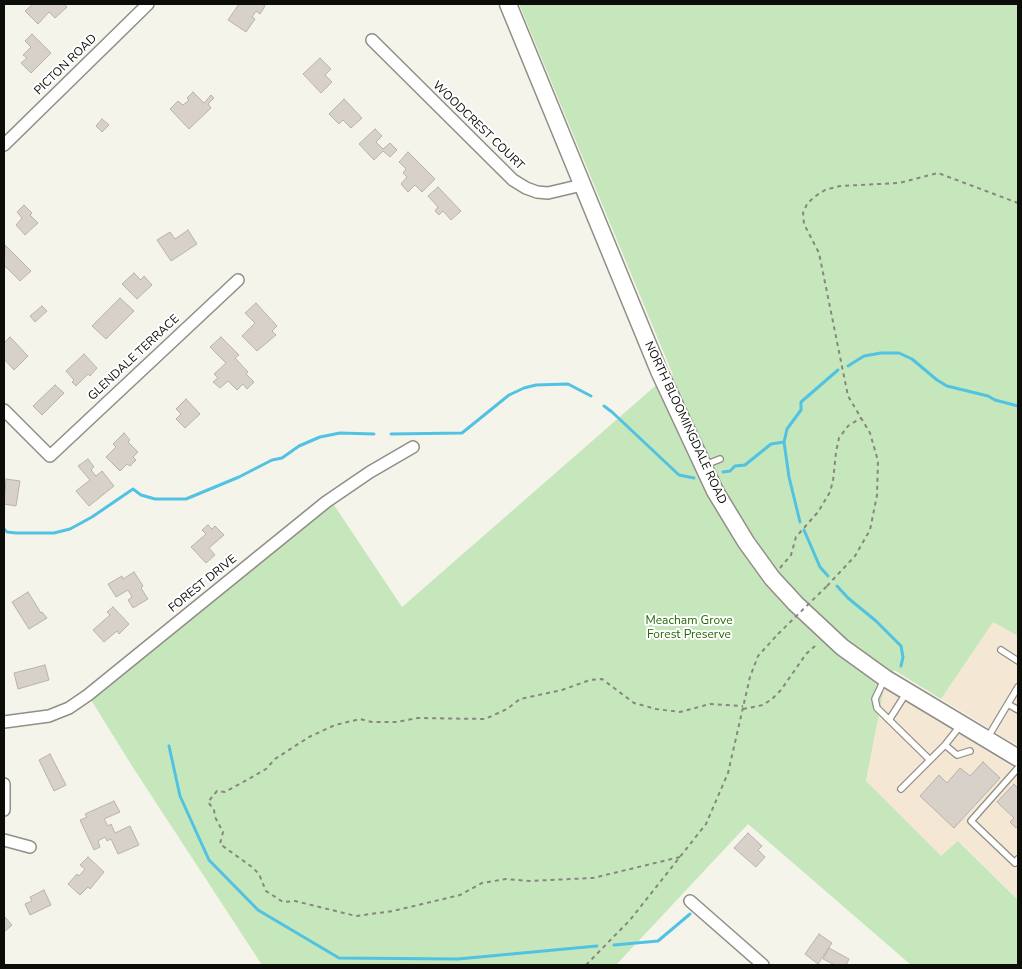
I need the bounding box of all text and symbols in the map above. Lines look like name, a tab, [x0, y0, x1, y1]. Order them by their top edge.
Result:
street label: PICTON ROAD	[32, 32, 100, 98]
street label: WOODCREST COURT	[429, 79, 527, 173]
street label: GLENDALE TERRACE	[86, 312, 182, 404]
street label: NORTH BLOOMINGDALE ROAD	[641, 339, 729, 507]
street label: FOREST DRIVE	[166, 552, 240, 616]
park label: Meacham Grove Forest Preserve	[645, 614, 733, 642]

